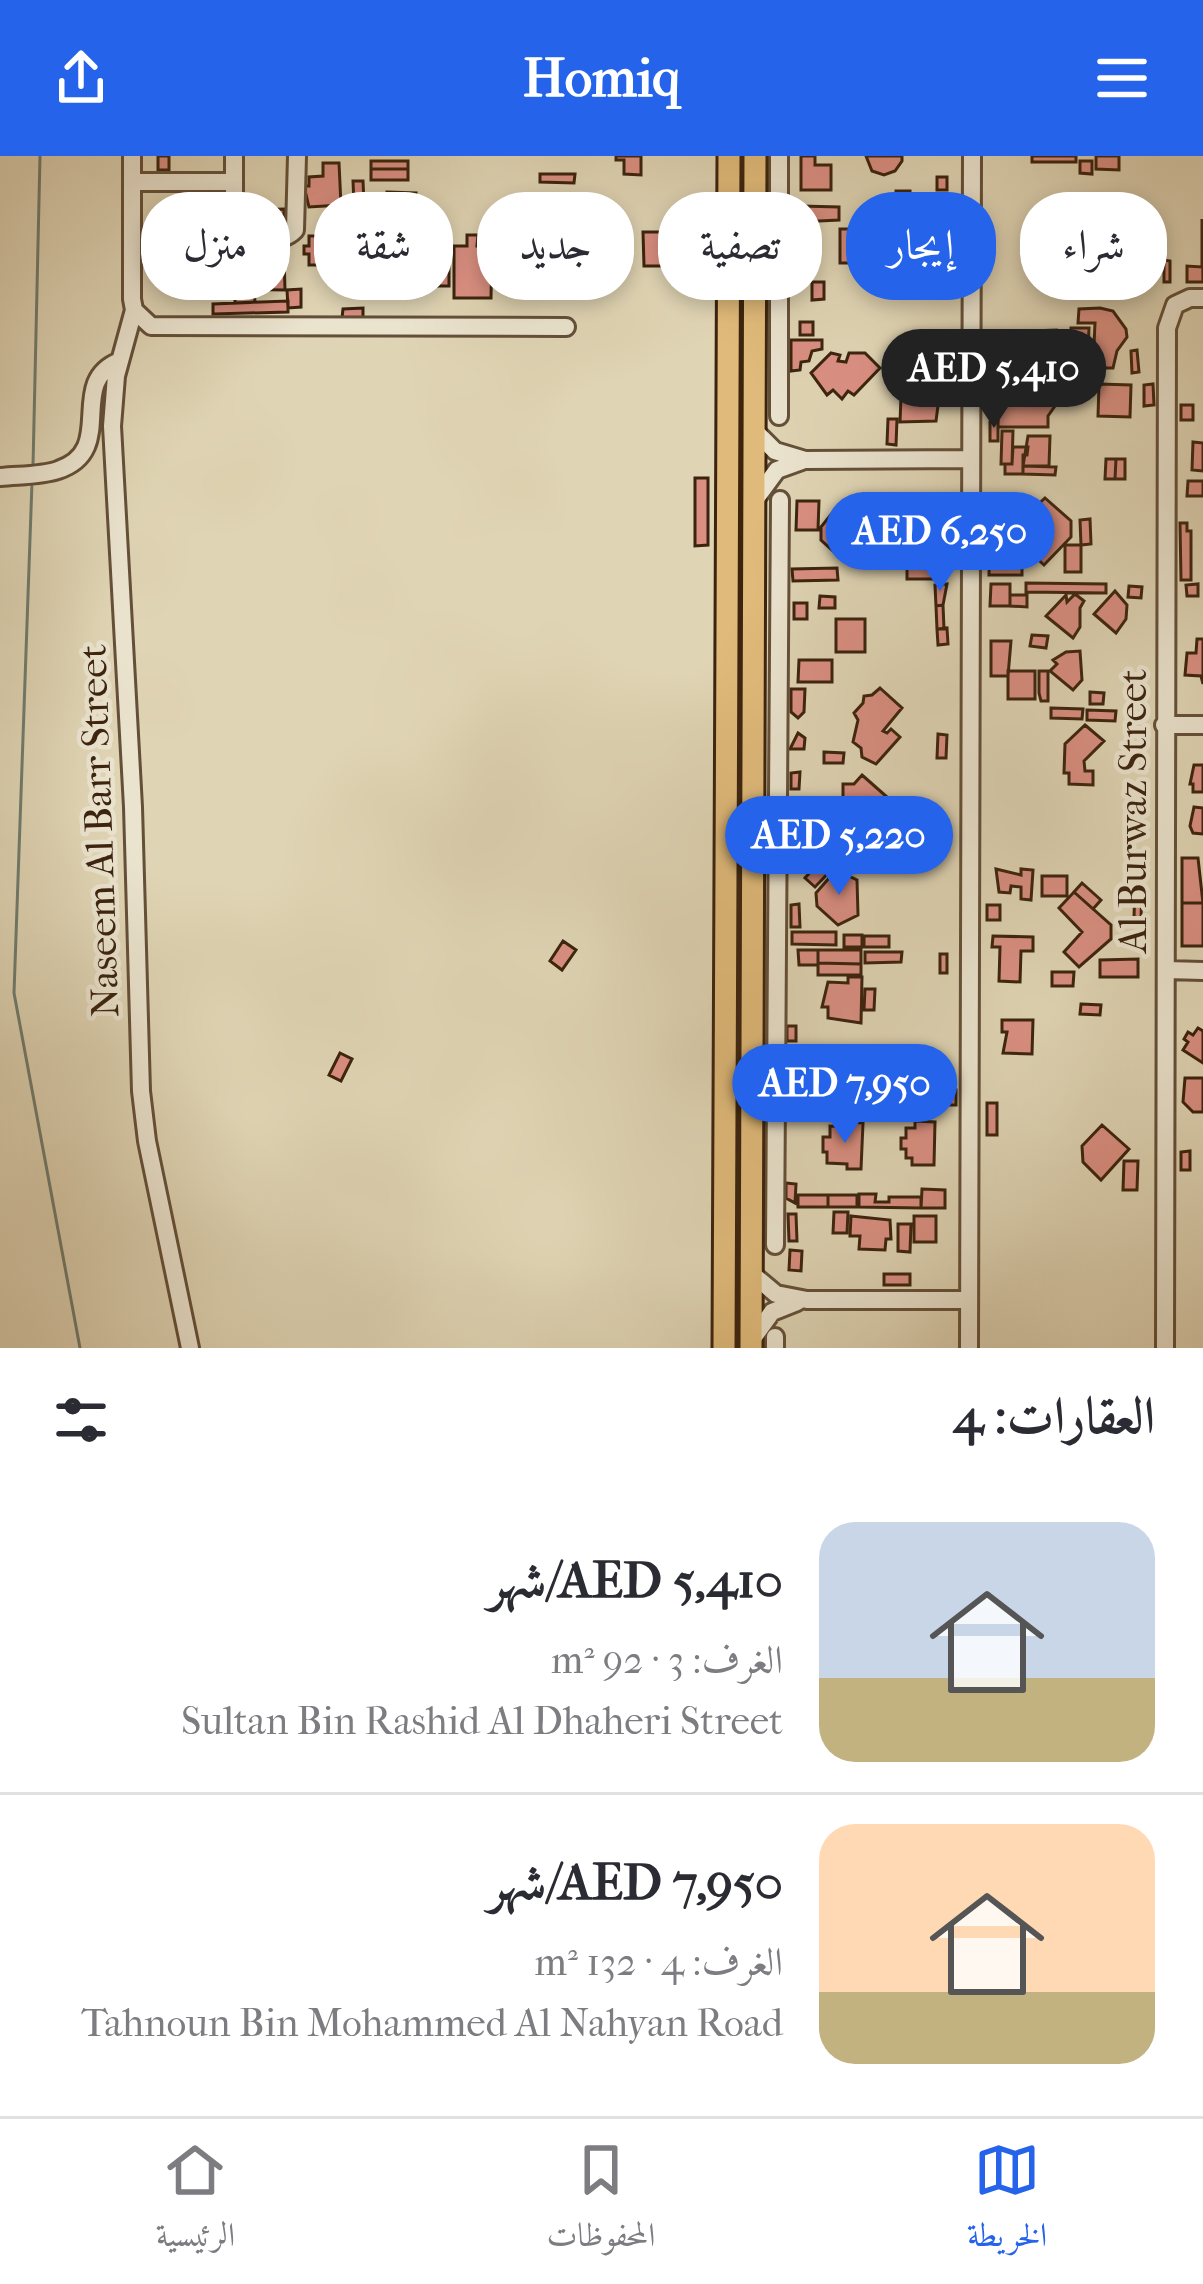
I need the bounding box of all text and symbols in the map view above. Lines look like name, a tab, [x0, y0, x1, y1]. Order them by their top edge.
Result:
icon: share	[48, 45, 114, 111]
icon: menu	[1089, 45, 1155, 111]
text: Homiq	[523, 47, 680, 110]
chip: منزل	[141, 192, 290, 300]
chip: شقة	[314, 192, 453, 300]
chip: جديد	[477, 192, 634, 300]
chip: تصفية	[658, 192, 822, 300]
chip: إيجار	[846, 192, 996, 300]
chip: شراء	[1020, 192, 1167, 300]
pin: AED 5,410	[857, 329, 1131, 431]
text: AED 5,410	[908, 345, 1080, 391]
pin: AED 6,250	[803, 492, 1077, 594]
text: AED 6,250	[853, 508, 1027, 554]
street label: Naseem Al Barr Street	[70, 644, 128, 1018]
street label: Al Burwaz Street	[1110, 669, 1156, 955]
pin: AED 5,220	[702, 796, 976, 898]
text: AED 5,220	[752, 812, 926, 858]
pin: AED 7,950	[708, 1044, 982, 1146]
text: AED 7,950	[759, 1060, 931, 1106]
text: العقارات: 4	[953, 1386, 1155, 1446]
icon: filters	[48, 1387, 114, 1453]
text: AED 5,410/شهر	[488, 1550, 783, 1610]
icon: home	[915, 1570, 1059, 1714]
text: الغرف: 3 · 92 m²	[551, 1637, 783, 1683]
text: Sultan Bin Rashid Al Dhaheri Street	[181, 1698, 783, 1744]
text: AED 7,950/شهر	[488, 1852, 783, 1912]
icon: home	[915, 1872, 1059, 2016]
text: الغرف: 4 · 132 m²	[535, 1939, 783, 1985]
text: Tahnoun Bin Mohammed Al Nahyan Road	[81, 2000, 783, 2046]
tab: الرئيسية	[156, 2137, 235, 2267]
tab: المحفوظات	[547, 2137, 655, 2267]
tab: الخريطة	[967, 2137, 1047, 2267]

